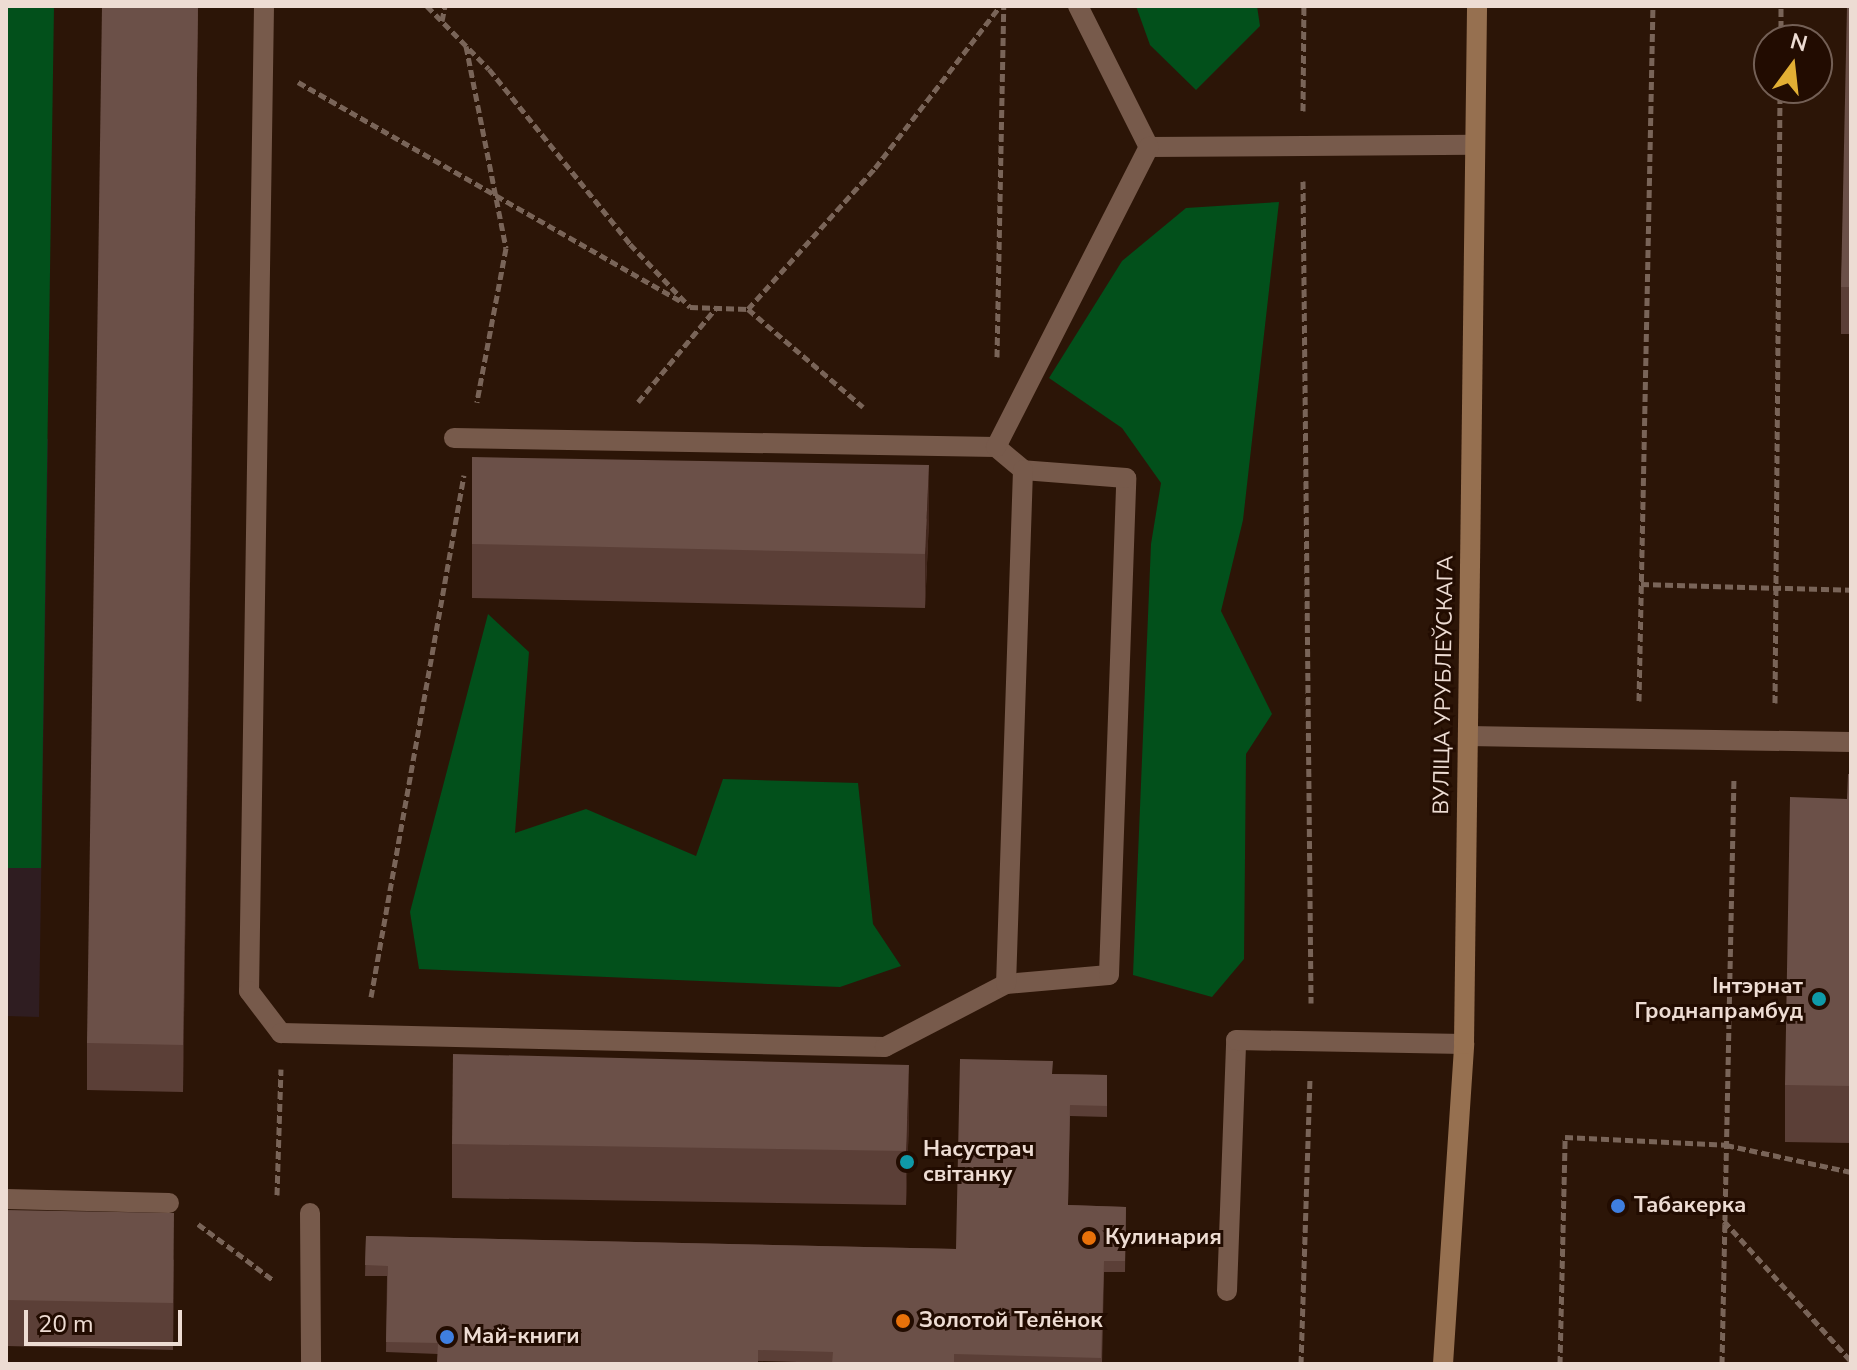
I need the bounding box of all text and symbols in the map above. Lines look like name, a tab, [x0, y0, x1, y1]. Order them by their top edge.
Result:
north arrow	[1753, 24, 1833, 104]
text: N	[1787, 26, 1811, 59]
street label: ВУЛІЦА УРУБЛЕЎСКАГА	[1429, 555, 1459, 815]
place label: Інтэрнат Гроднапрамбуд	[1634, 973, 1803, 1024]
marker: Інтэрнат Гроднапрамбуд	[1810, 990, 1828, 1008]
place label: Насустрач світанку	[923, 1136, 1034, 1188]
marker: Насустрач світанку	[898, 1153, 916, 1171]
place label: Табакерка	[1634, 1193, 1746, 1219]
marker: Табакерка	[1609, 1197, 1627, 1215]
place label: Кулинария	[1105, 1225, 1222, 1251]
marker: Кулинария	[1080, 1229, 1098, 1247]
scale bar	[28, 1294, 186, 1344]
text: 20 m	[38, 1308, 94, 1340]
place label: Золотой Телёнок	[919, 1308, 1103, 1334]
marker: Золотой Телёнок	[894, 1312, 912, 1330]
place label: Май-книги	[463, 1324, 580, 1350]
marker: Май-книги	[438, 1328, 456, 1346]

